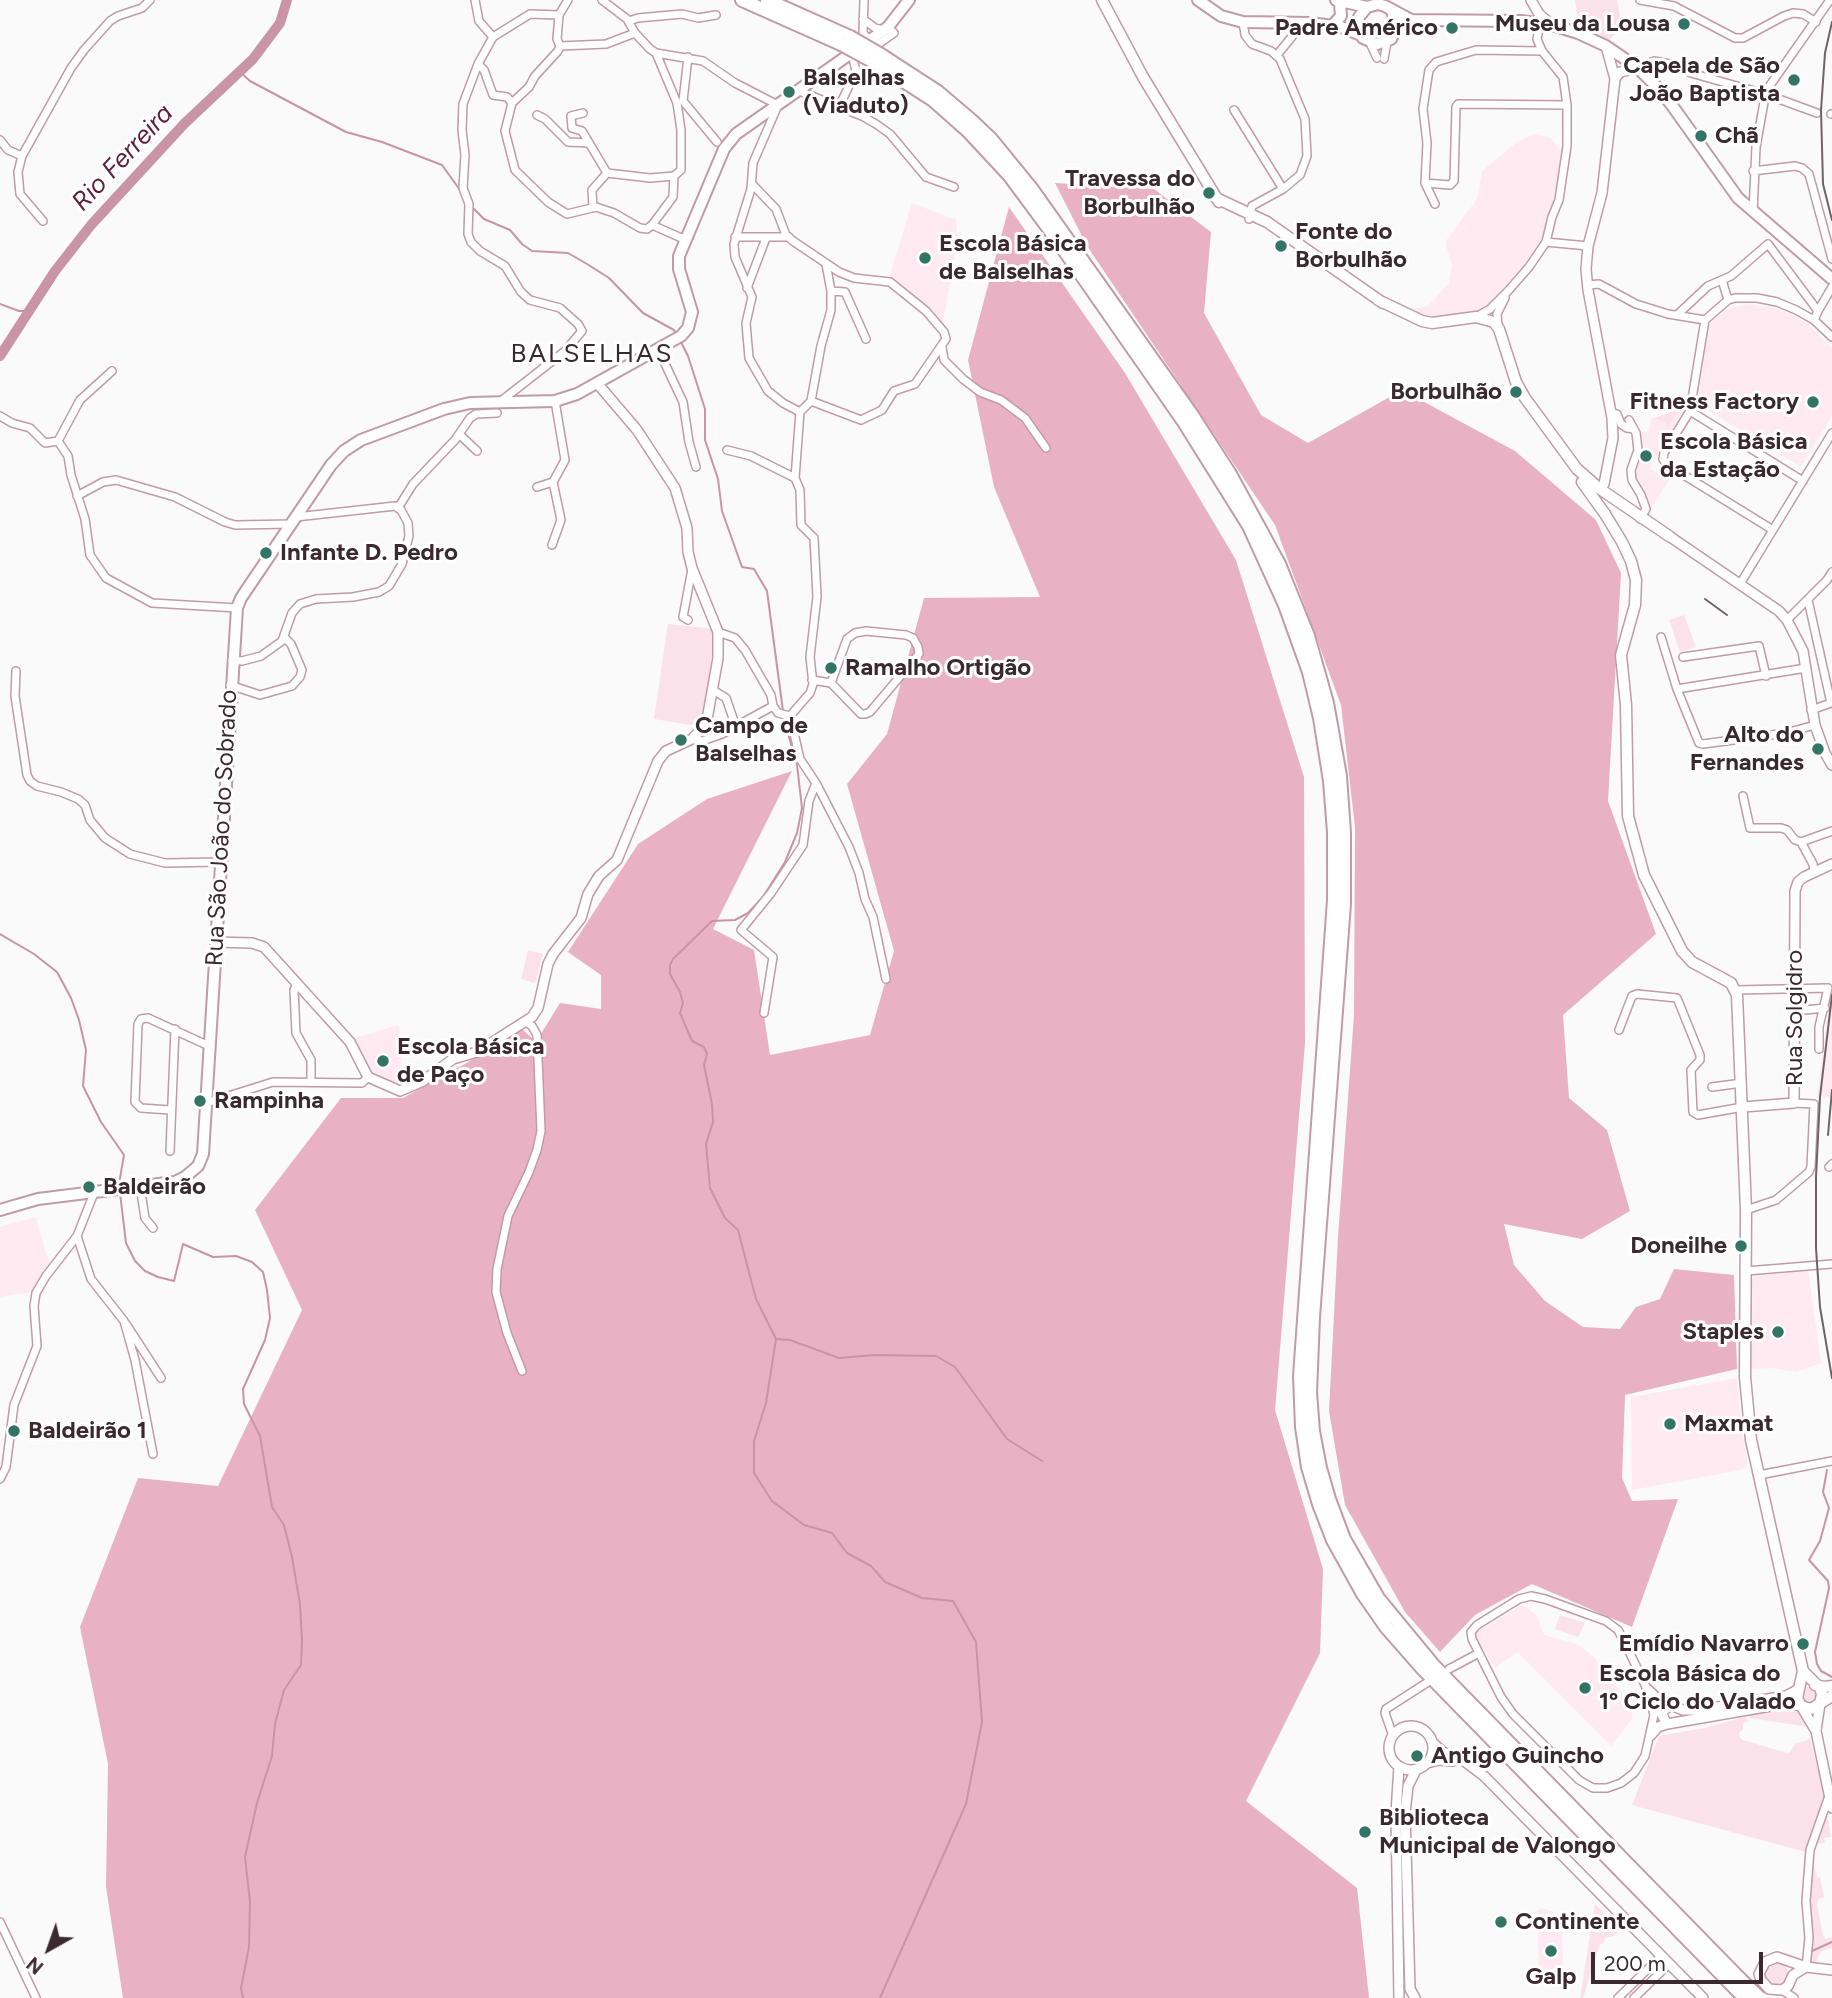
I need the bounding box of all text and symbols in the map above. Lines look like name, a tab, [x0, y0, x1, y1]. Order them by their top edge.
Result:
place label: Museu da Lousa	[1495, 10, 1670, 38]
place label: Padre Américo	[1275, 14, 1438, 42]
marker: Museu da Lousa	[1676, 16, 1692, 32]
marker: Padre Américo	[1444, 20, 1460, 36]
place label: Capela de São João Baptista	[1623, 52, 1780, 108]
place label: Balselhas (Viaduto)	[803, 64, 909, 120]
marker: Capela de São João Baptista	[1786, 72, 1802, 88]
marker: Balselhas (Viaduto)	[781, 84, 797, 100]
water label: Rio Ferreira	[66, 98, 180, 218]
place label: Chã	[1715, 122, 1759, 150]
marker: Chã	[1693, 128, 1709, 144]
place label: Travessa do Borbulhão	[1065, 165, 1195, 221]
marker: Travessa do Borbulhão	[1201, 185, 1217, 201]
place label: Fonte do Borbulhão	[1295, 218, 1407, 274]
place label: Escola Básica de Balselhas	[939, 230, 1087, 286]
marker: Fonte do Borbulhão	[1273, 238, 1289, 254]
marker: Escola Básica de Balselhas	[917, 250, 933, 266]
district label: BALSELHAS	[512, 338, 672, 370]
place label: Borbulhão	[1390, 378, 1502, 406]
marker: Borbulhão	[1508, 384, 1524, 400]
place label: Fitness Factory	[1629, 388, 1799, 416]
marker: Fitness Factory	[1805, 394, 1821, 410]
place label: Escola Básica da Estação	[1660, 428, 1808, 484]
marker: Escola Básica da Estação	[1638, 448, 1654, 464]
place label: Infante D. Pedro	[280, 539, 458, 567]
marker: Infante D. Pedro	[258, 545, 274, 561]
place label: Ramalho Ortigão	[845, 654, 1031, 682]
marker: Ramalho Ortigão	[823, 660, 839, 676]
street label: Rua São João do Sobrado	[200, 689, 244, 967]
place label: Campo de Balselhas	[695, 712, 808, 768]
place label: Alto do Fernandes	[1690, 721, 1804, 777]
marker: Campo de Balselhas	[673, 732, 689, 748]
marker: Alto do Fernandes	[1810, 741, 1826, 757]
street label: Rua Solgidro	[1781, 950, 1809, 1086]
place label: Escola Básica de Paço	[397, 1033, 545, 1089]
marker: Escola Básica de Paço	[375, 1053, 391, 1069]
place label: Rampinha	[214, 1087, 324, 1115]
marker: Rampinha	[192, 1093, 208, 1109]
place label: Baldeirão	[103, 1173, 206, 1201]
marker: Baldeirão	[81, 1179, 97, 1195]
place label: Doneilhe	[1630, 1232, 1727, 1260]
marker: Doneilhe	[1733, 1238, 1749, 1254]
place label: Staples	[1682, 1318, 1764, 1346]
marker: Staples	[1770, 1324, 1786, 1340]
place label: Maxmat	[1684, 1410, 1774, 1438]
marker: Maxmat	[1662, 1416, 1678, 1432]
place label: Baldeirão 1	[28, 1417, 147, 1445]
marker: Baldeirão 1	[6, 1423, 22, 1439]
place label: Emídio Navarro	[1619, 1630, 1789, 1658]
marker: Emídio Navarro	[1795, 1636, 1811, 1652]
place label: Escola Básica do 1º Ciclo do Valado	[1599, 1660, 1796, 1716]
marker: Escola Básica do 1º Ciclo do Valado	[1577, 1680, 1593, 1696]
place label: Antigo Guincho	[1431, 1742, 1604, 1770]
marker: Antigo Guincho	[1409, 1748, 1425, 1764]
place label: Biblioteca Municipal de Valongo	[1379, 1804, 1616, 1860]
marker: Biblioteca Municipal de Valongo	[1357, 1824, 1373, 1840]
place label: Continente	[1515, 1908, 1639, 1936]
north arrow	[14, 1914, 84, 1984]
marker: Continente	[1493, 1914, 1509, 1930]
scale bar	[1594, 1938, 1766, 1982]
marker: Galp	[1543, 1943, 1559, 1959]
text: 200 m	[1604, 1951, 1666, 1976]
text: N	[22, 1952, 48, 1979]
place label: Galp	[1526, 1963, 1576, 1991]

